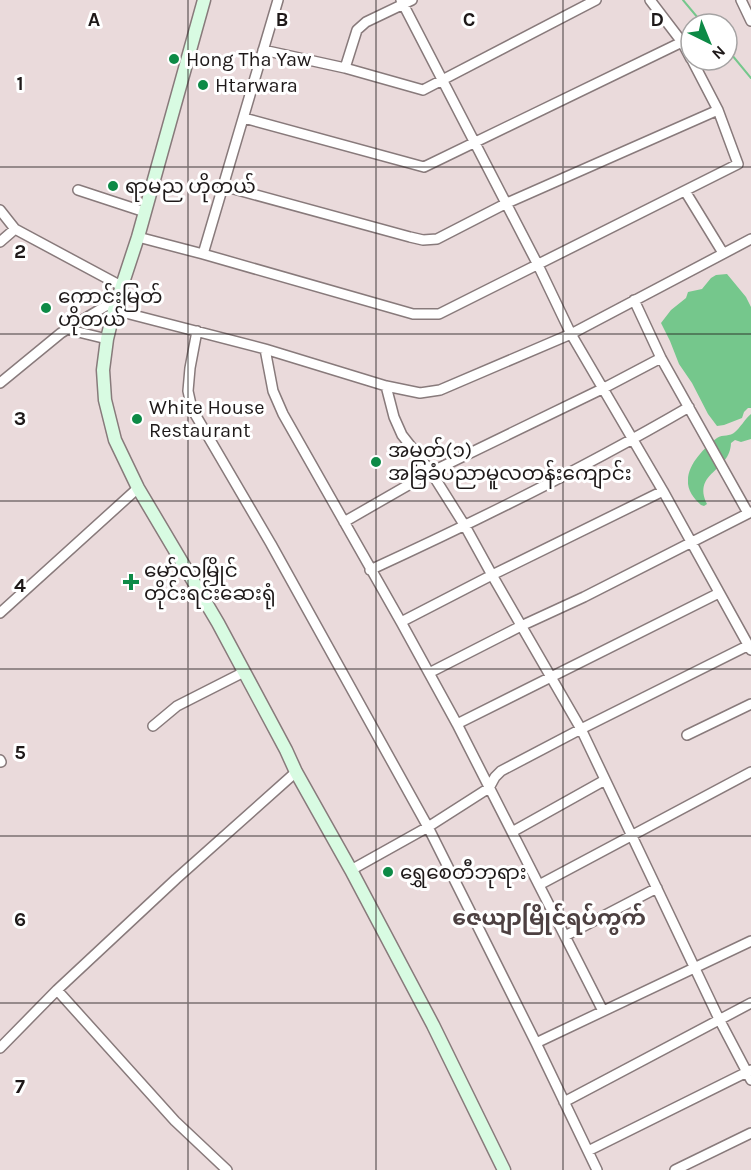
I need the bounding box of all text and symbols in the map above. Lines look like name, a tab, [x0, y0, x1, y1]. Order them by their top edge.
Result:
text: A	[88, 8, 101, 31]
text: B	[276, 8, 288, 31]
text: C	[463, 8, 475, 31]
text: D	[650, 8, 664, 31]
north arrow	[679, 12, 739, 72]
text: N	[708, 42, 730, 63]
place label: Hong Tha Yaw	[186, 48, 312, 71]
marker: Hong Tha Yaw	[167, 52, 181, 66]
text: 1	[16, 72, 24, 95]
place label: Htarwara	[215, 74, 298, 97]
marker: Htarwara	[196, 78, 210, 92]
place label: ရာမည ဟိုတယ်	[125, 172, 256, 203]
marker: ရာမည ဟိုတယ်	[106, 179, 120, 193]
text: 2	[14, 240, 26, 263]
place label: ကောင်းမြတ် ဟိုတယ်	[58, 282, 162, 336]
marker: ကောင်းမြတ် ဟိုတယ်	[39, 301, 53, 315]
place label: White House Restaurant	[149, 396, 265, 442]
text: 3	[14, 407, 26, 430]
marker: White House Restaurant	[130, 412, 144, 426]
place label: အမှတ်(၁) အခြခံပညာမူလတန်းကျောင်း	[388, 436, 632, 490]
marker: အမှတ်(၁) အခြခံပညာမူလတန်းကျောင်း	[369, 455, 383, 469]
place label: မော်လမြိုင် တိုင်းရင်းဆေးရုံ	[144, 556, 276, 610]
marker: မော်လမြိုင် တိုင်းရင်းဆေးရုံ	[122, 573, 140, 591]
text: 4	[14, 574, 26, 597]
text: 5	[14, 741, 26, 764]
place label: ရွှေစေတီဘုရား	[400, 858, 527, 889]
marker: ရွှေစေတီဘုရား	[381, 865, 395, 879]
district label: ဇေယျာမြိုင်ရပ်ကွက်	[452, 902, 646, 936]
text: 6	[14, 908, 26, 931]
text: 7	[15, 1075, 25, 1098]

